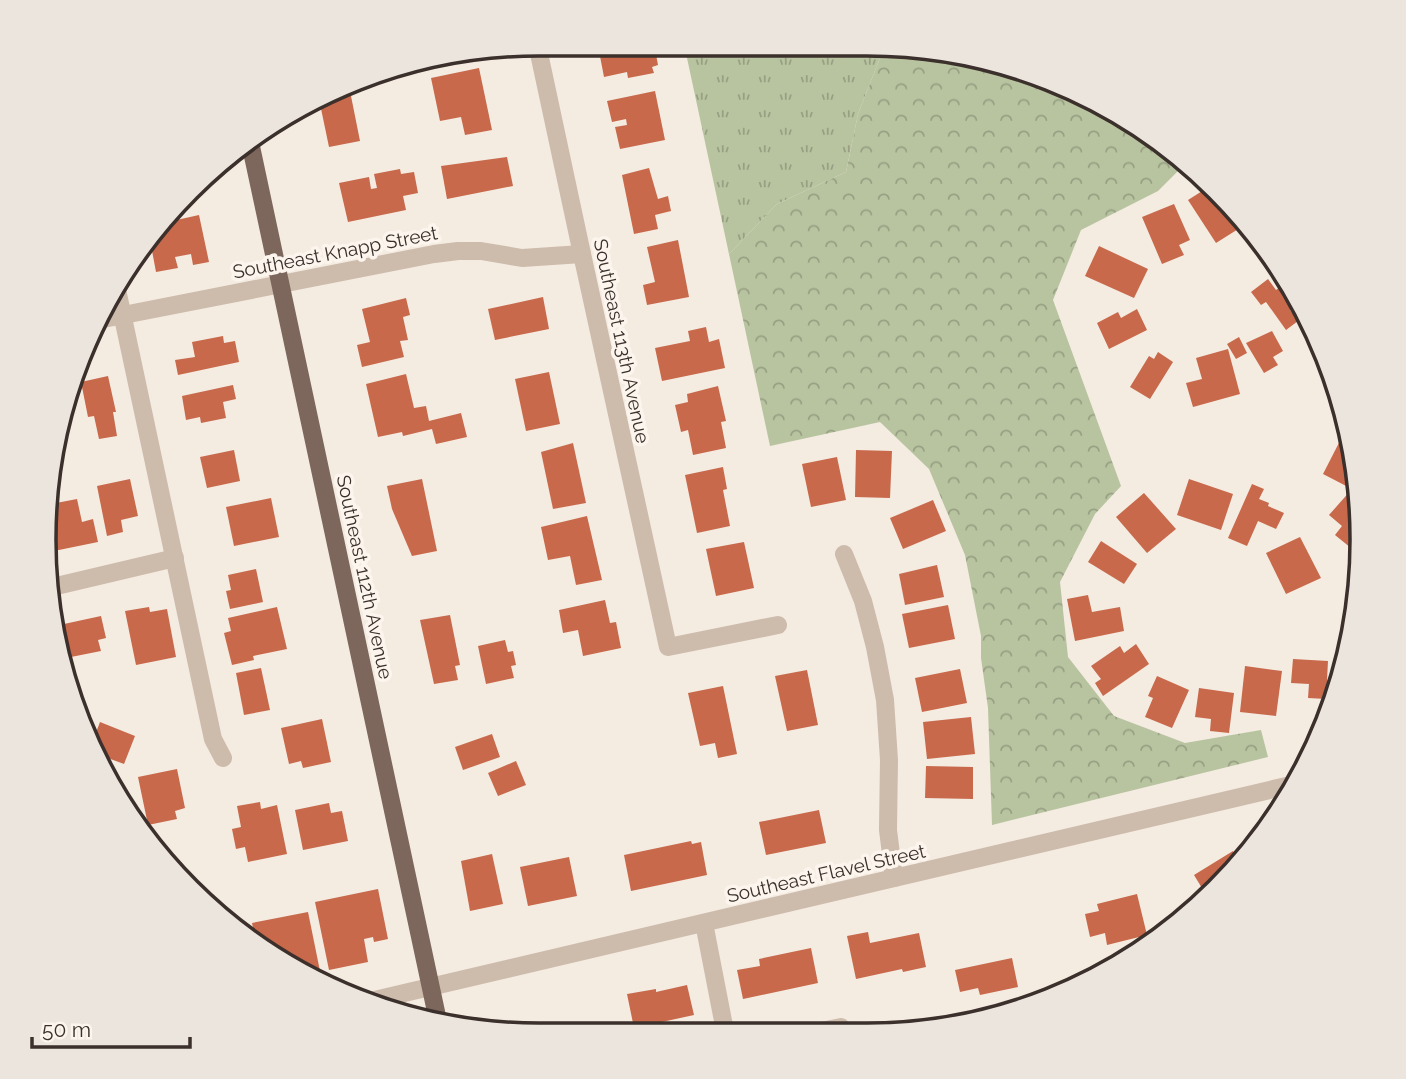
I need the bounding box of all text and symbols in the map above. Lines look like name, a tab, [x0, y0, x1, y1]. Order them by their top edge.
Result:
street label: Southeast Knapp Street	[231, 221, 440, 283]
street label: Southeast 113th Avenue	[590, 237, 654, 445]
street label: Southeast 112th Avenue	[333, 473, 397, 681]
street label: Southeast Flavel Street	[725, 839, 928, 907]
scale bar	[32, 1006, 189, 1050]
text: 50 m	[42, 1017, 91, 1042]

